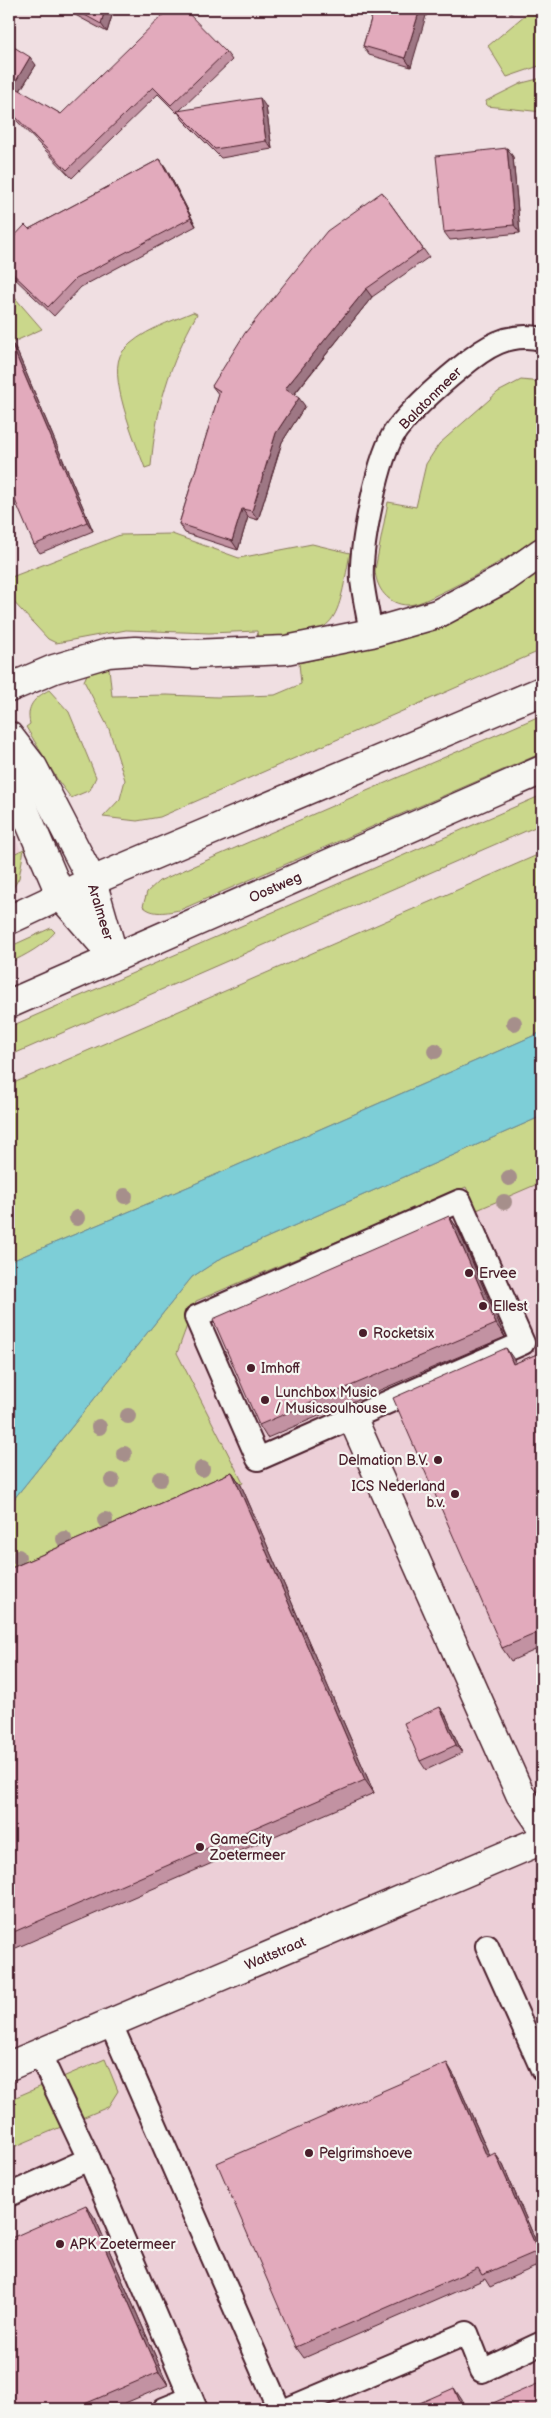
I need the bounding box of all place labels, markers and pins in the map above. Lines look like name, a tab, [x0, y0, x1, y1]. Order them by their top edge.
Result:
place label: Ervee	[479, 1265, 516, 1282]
marker: Ervee	[463, 1267, 475, 1279]
place label: Ellest	[493, 1298, 529, 1315]
marker: Ellest	[477, 1300, 489, 1312]
place label: Rocketsix	[373, 1325, 435, 1342]
marker: Rocketsix	[357, 1327, 369, 1339]
place label: Imhoff	[261, 1360, 301, 1377]
marker: Imhoff	[245, 1362, 257, 1374]
place label: Lunchbox Music / Musicsoulhouse	[275, 1384, 387, 1417]
marker: Lunchbox Music / Musicsoulhouse	[259, 1394, 271, 1406]
place label: Delmation B.V.	[338, 1452, 428, 1469]
marker: Delmation B.V.	[432, 1454, 444, 1466]
place label: ICS Nederland b.v.	[351, 1478, 445, 1511]
marker: ICS Nederland b.v.	[449, 1488, 461, 1500]
place label: GameCity Zoetermeer	[209, 1831, 286, 1864]
marker: GameCity Zoetermeer	[194, 1841, 206, 1853]
place label: Pelgrimshoeve	[319, 2145, 412, 2162]
marker: Pelgrimshoeve	[303, 2147, 315, 2159]
place label: APK Zoetermeer	[70, 2236, 176, 2253]
marker: APK Zoetermeer	[54, 2238, 66, 2250]

